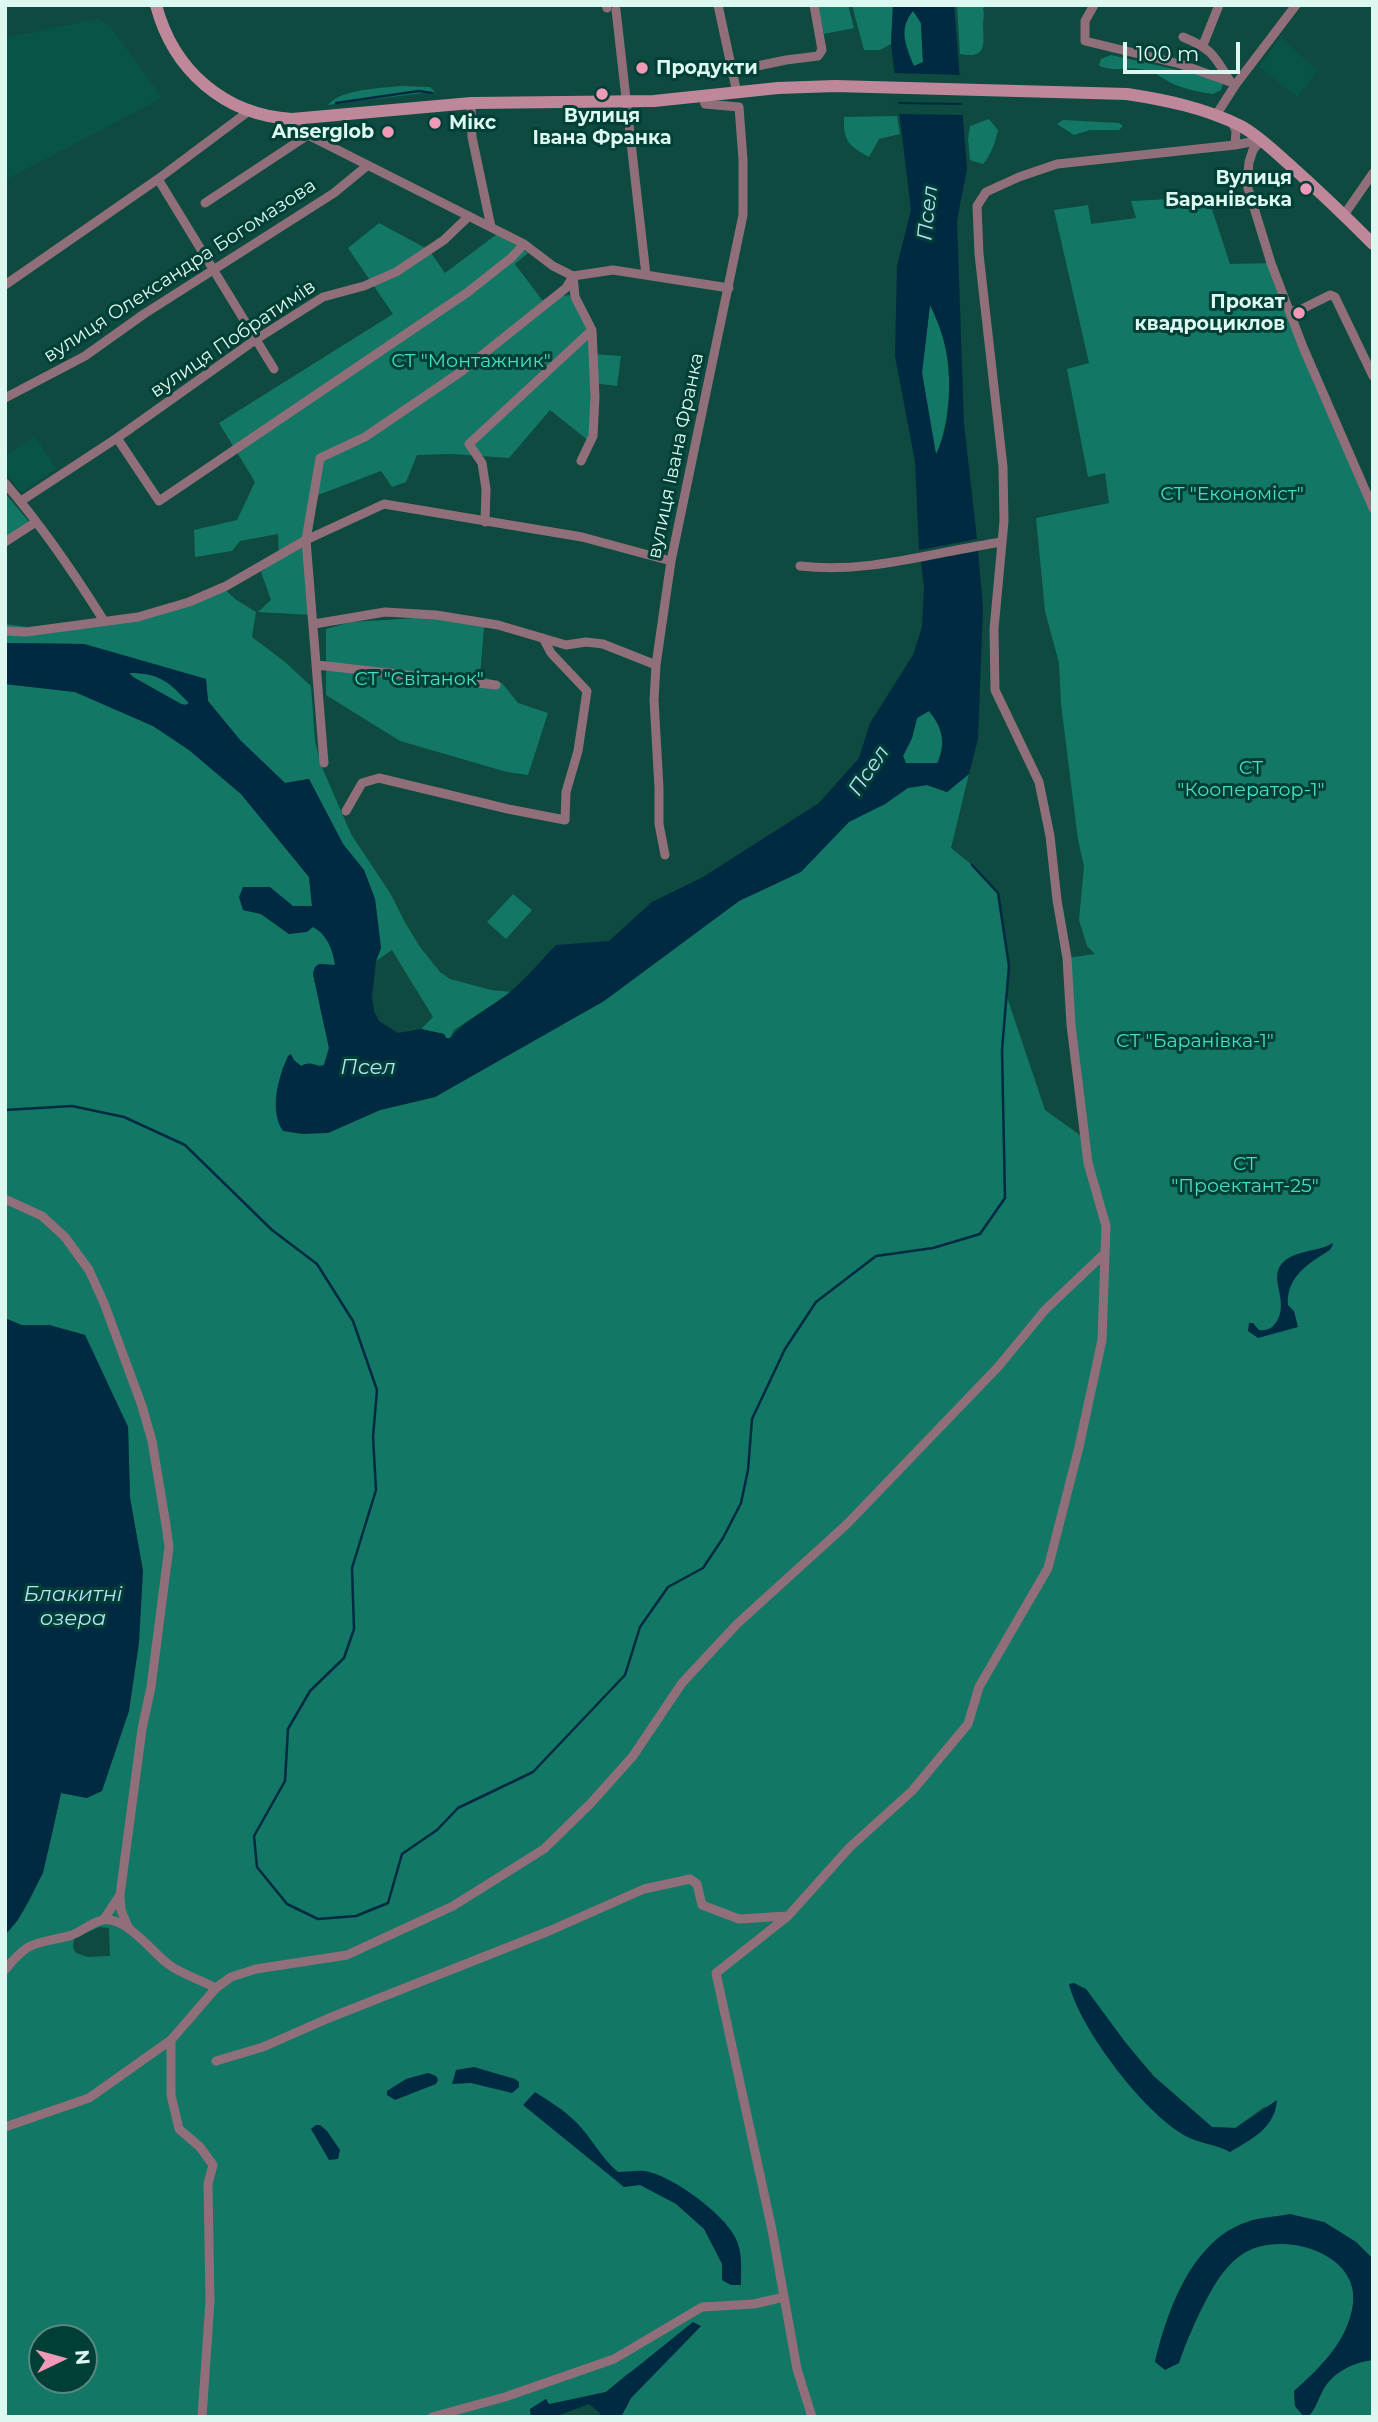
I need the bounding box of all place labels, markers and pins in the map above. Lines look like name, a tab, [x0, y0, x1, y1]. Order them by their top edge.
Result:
place label: Продукти	[656, 57, 758, 79]
marker: Продукти	[634, 60, 650, 76]
marker: Вулиця Івана Франка	[594, 86, 610, 102]
place label: Вулиця Івана Франка	[533, 105, 671, 149]
place label: Мікс	[449, 112, 496, 134]
marker: Мікс	[427, 115, 443, 131]
place label: Anserglob	[272, 121, 374, 143]
marker: Anserglob	[380, 124, 396, 140]
place label: Вулиця Баранівська	[1165, 167, 1292, 211]
marker: Вулиця Баранівська	[1298, 181, 1314, 197]
place label: Прокат квадроциклов	[1135, 291, 1285, 335]
marker: Прокат квадроциклов	[1291, 305, 1307, 321]

